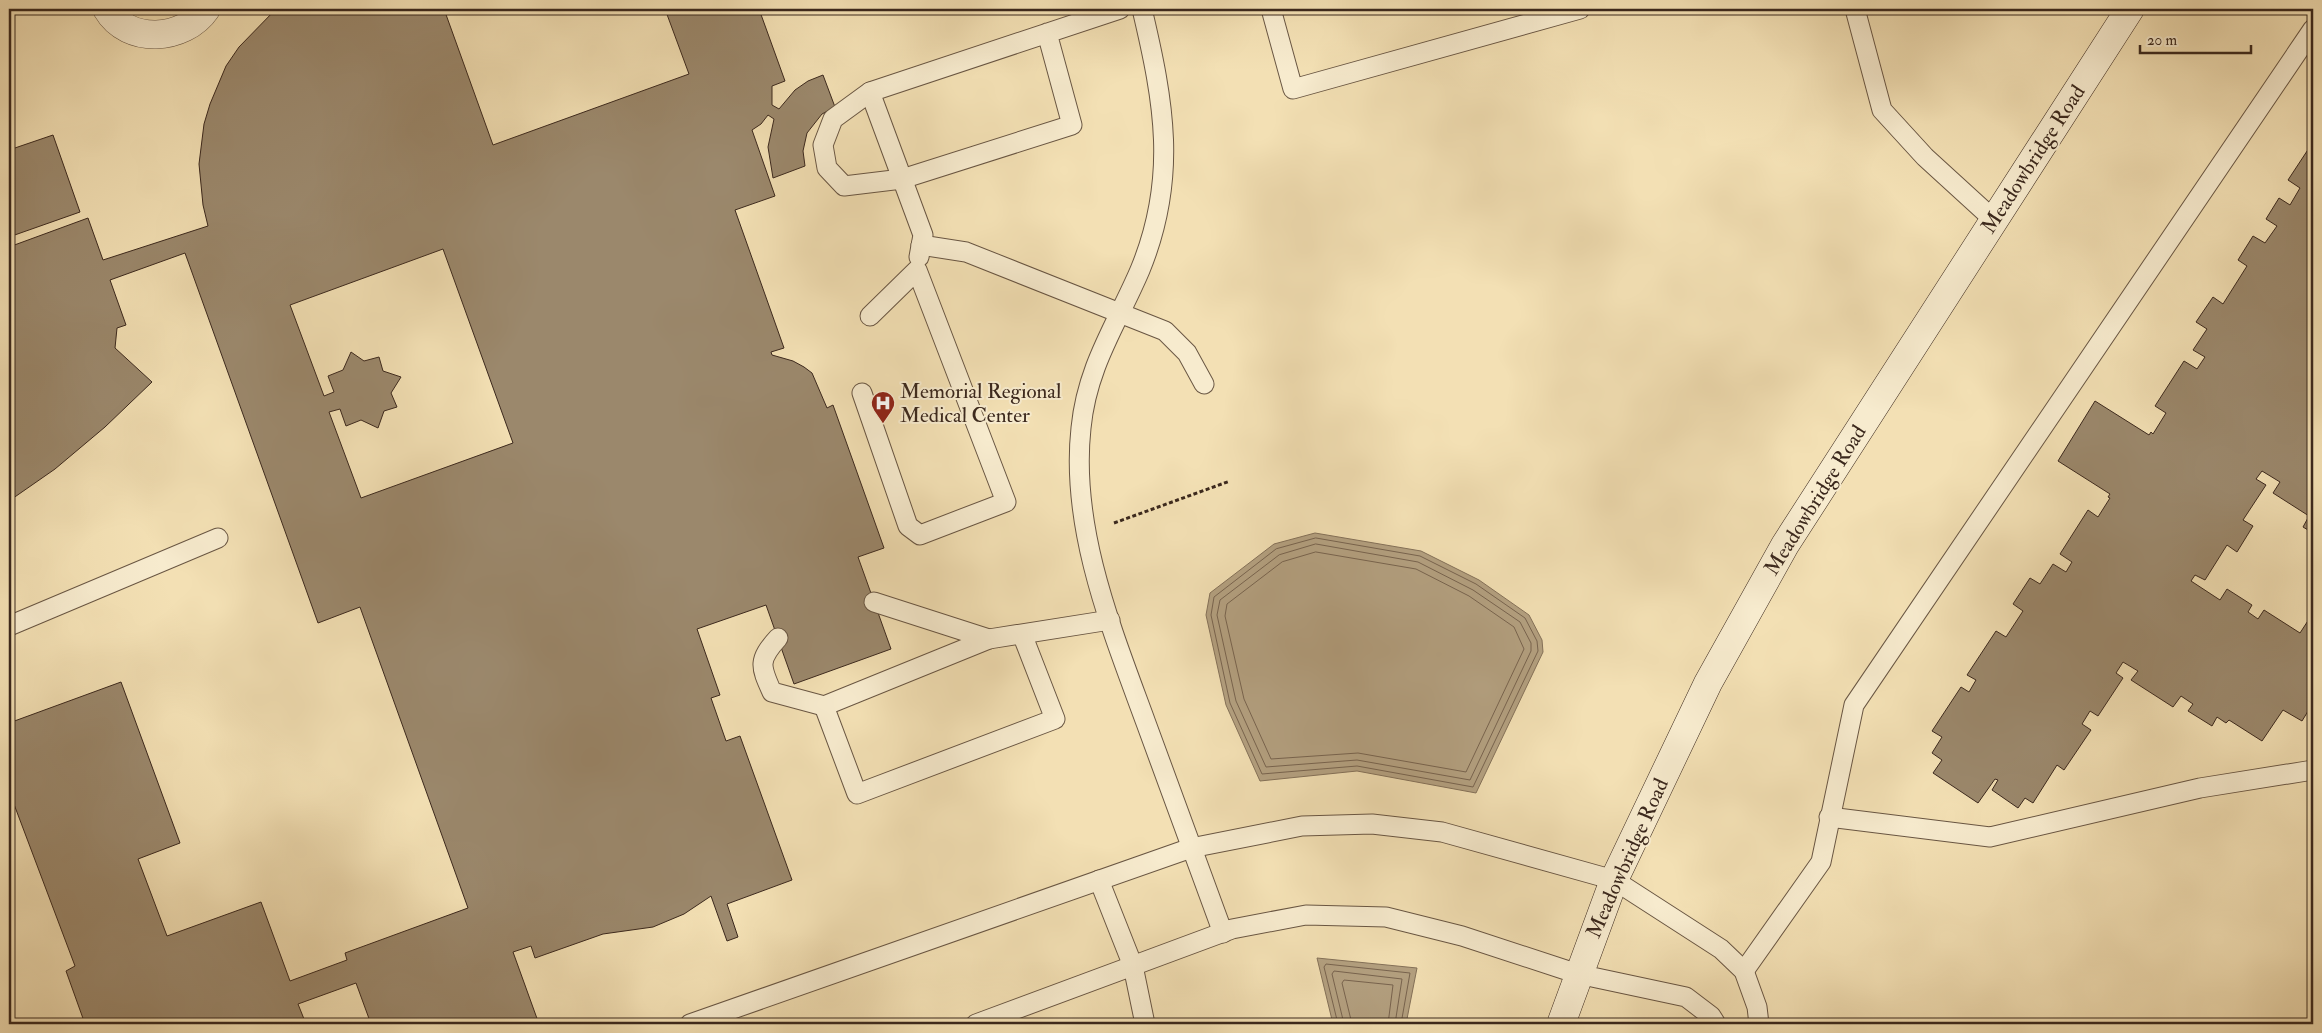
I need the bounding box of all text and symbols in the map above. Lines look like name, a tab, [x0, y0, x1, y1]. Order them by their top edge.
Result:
scale bar	[2140, 22, 2251, 54]
text: 20 m	[2147, 31, 2177, 50]
street label: Meadowbridge Road	[1975, 79, 2092, 239]
place label: Memorial Regional Medical Center	[900, 378, 1062, 429]
hospital icon: Memorial Regional Medical Center	[870, 390, 896, 424]
street label: Meadowbridge Road	[1758, 420, 1873, 580]
street label: Meadowbridge Road	[1580, 774, 1675, 942]

